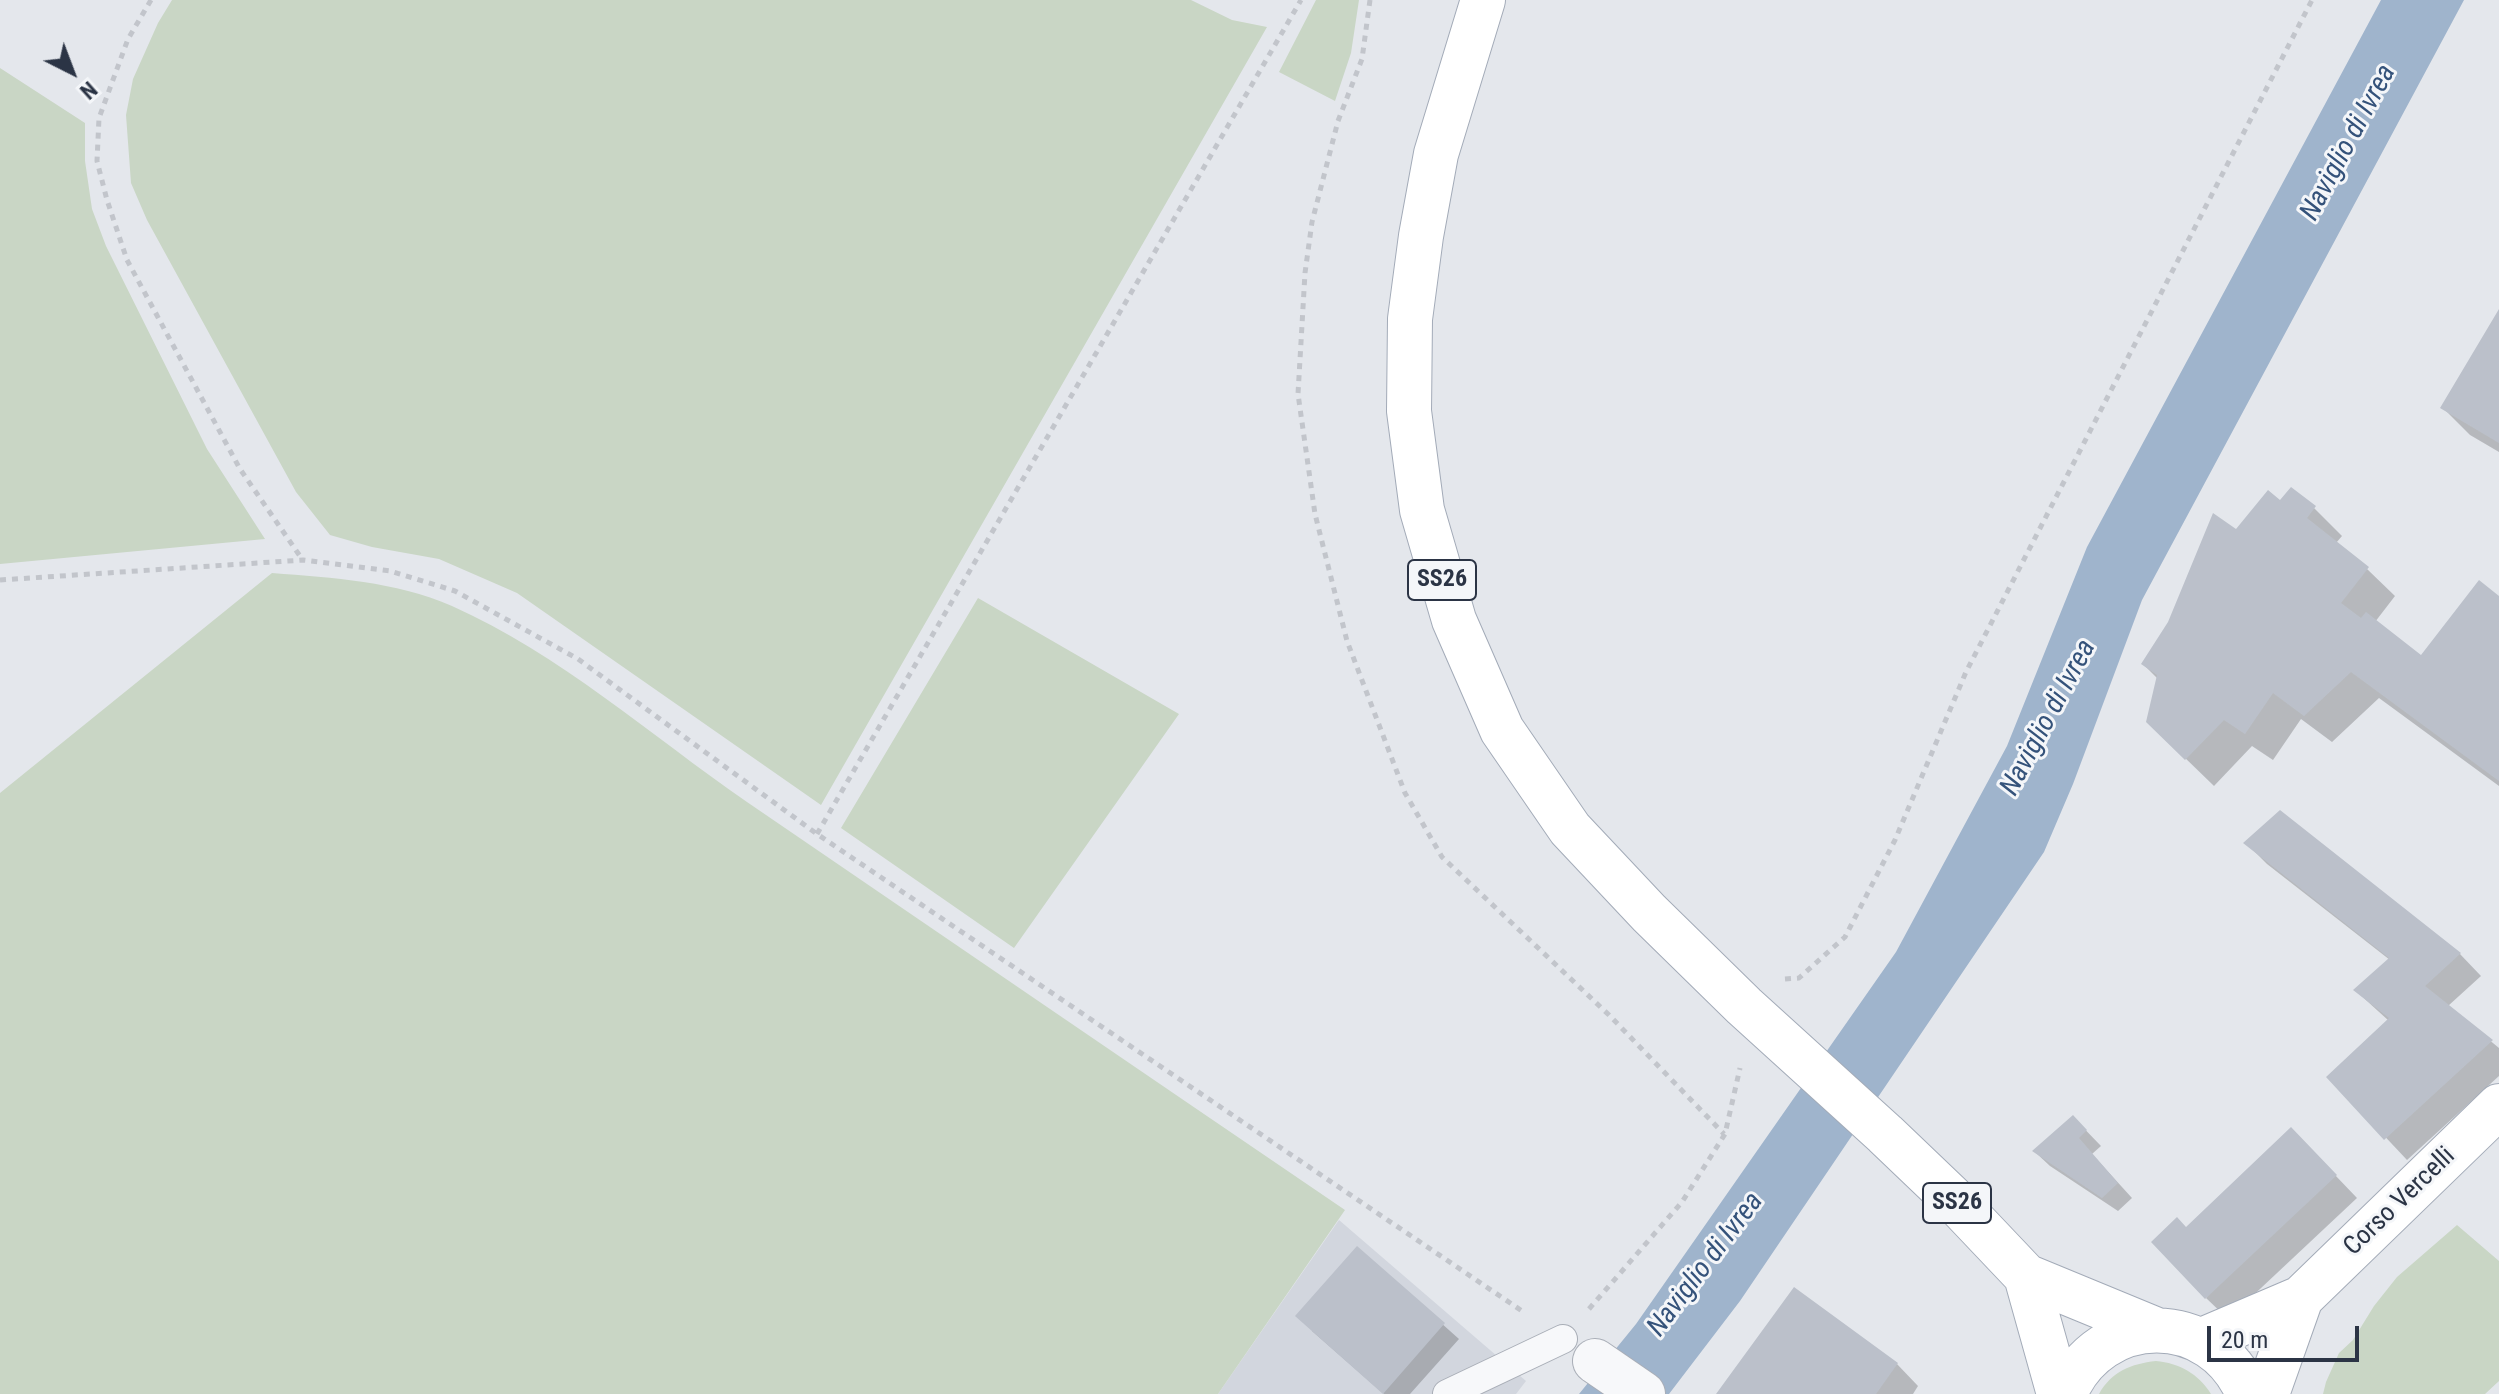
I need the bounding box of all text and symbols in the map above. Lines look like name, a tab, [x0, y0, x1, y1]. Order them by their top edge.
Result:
north arrow	[32, 32, 112, 112]
water label: Naviglio di Ivrea	[2294, 59, 2404, 227]
text: N	[75, 76, 102, 104]
road number: SS26	[1408, 560, 1476, 600]
water label: Naviglio di Ivrea	[1994, 634, 2104, 802]
street label: Corso Vercelli	[2338, 1141, 2462, 1263]
road number: SS26	[1923, 1183, 1991, 1223]
water label: Naviglio di Ivrea	[1641, 1186, 1771, 1344]
scale bar	[2211, 1310, 2363, 1360]
text: 20 m	[2221, 1326, 2268, 1354]

